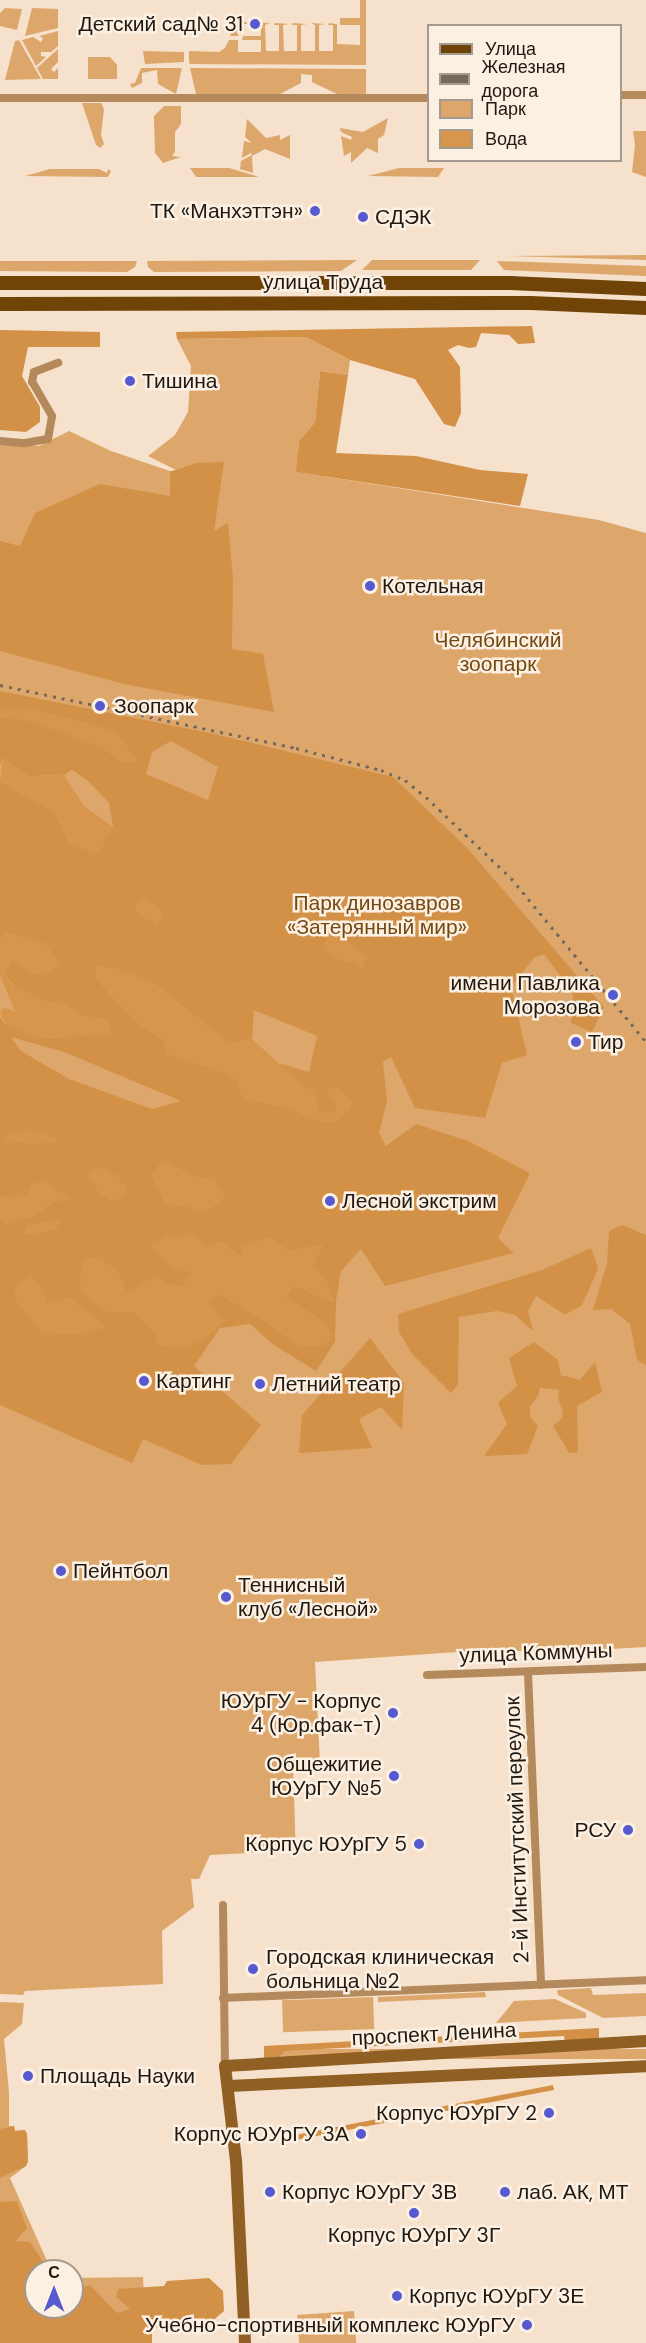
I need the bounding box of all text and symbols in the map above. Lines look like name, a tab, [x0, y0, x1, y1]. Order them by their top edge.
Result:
place label: Детский сад№ 31	[79, 11, 243, 37]
marker: Детский сад№ 31	[248, 17, 262, 31]
legend	[427, 24, 622, 162]
text: Улица	[485, 37, 536, 61]
text: Железная дорога	[482, 55, 565, 103]
text: Парк	[485, 97, 526, 121]
text: Вода	[485, 127, 527, 151]
place label: ТК «Манхэттэн»	[150, 198, 303, 224]
marker: ТК «Манхэттэн»	[308, 204, 322, 218]
place label: СДЭК	[375, 204, 431, 230]
marker: СДЭК	[356, 210, 370, 224]
street label: улица Труда	[263, 269, 383, 295]
place label: Тишина	[142, 368, 217, 394]
marker: Тишина	[123, 374, 137, 388]
place label: Котельная	[382, 573, 484, 599]
marker: Котельная	[363, 579, 377, 593]
park label: Челябинский зоопарк	[434, 627, 562, 677]
place label: Зоопарк	[114, 693, 194, 719]
marker: Зоопарк	[91, 697, 109, 715]
park label: Парк динозавров «Затерянный мир»	[287, 890, 467, 940]
place label: имени Павлика Морозова	[450, 970, 600, 1020]
marker: имени Павлика Морозова	[604, 986, 622, 1004]
place label: Тир	[588, 1029, 623, 1055]
marker: Тир	[569, 1035, 583, 1049]
place label: Лесной экстрим	[342, 1188, 497, 1214]
marker: Лесной экстрим	[323, 1194, 337, 1208]
place label: Картинг	[156, 1368, 232, 1394]
place label: Летний театр	[272, 1371, 401, 1397]
marker: Картинг	[137, 1374, 151, 1388]
marker: Летний театр	[253, 1377, 267, 1391]
place label: Пейнтбол	[73, 1558, 168, 1584]
marker: Пейнтбол	[54, 1564, 68, 1578]
place label: Теннисный клуб «Лесной»	[238, 1572, 378, 1622]
marker: Теннисный клуб «Лесной»	[219, 1590, 233, 1604]
street label: улица Коммуны	[459, 1638, 613, 1668]
place label: ЮУрГУ - Корпус 4 (Юр.фак-т)	[221, 1688, 381, 1738]
street label: 2-й Институтский переулок	[500, 1696, 534, 1964]
marker: ЮУрГУ - Корпус 4 (Юр.фак-т)	[386, 1706, 400, 1720]
place label: Общежитие ЮУрГУ №5	[266, 1751, 382, 1801]
marker: Общежитие ЮУрГУ №5	[387, 1769, 401, 1783]
place label: РСУ	[574, 1817, 616, 1843]
marker: РСУ	[621, 1823, 635, 1837]
place label: Корпус ЮУрГУ 5	[245, 1831, 407, 1857]
marker: Корпус ЮУрГУ 5	[412, 1837, 426, 1851]
place label: Городская клиническая больница №2	[266, 1944, 494, 1994]
marker: Городская клиническая больница №2	[244, 1960, 262, 1978]
street label: проспект Ленина	[351, 2017, 517, 2051]
place label: Площадь Науки	[40, 2063, 195, 2089]
marker: Площадь Науки	[21, 2069, 35, 2083]
place label: Корпус ЮУрГУ 2	[376, 2100, 537, 2126]
marker: Корпус ЮУрГУ 2	[542, 2106, 556, 2120]
place label: Корпус ЮУрГУ 3А	[174, 2121, 349, 2147]
marker: Корпус ЮУрГУ 3А	[354, 2127, 368, 2141]
place label: Корпус ЮУрГУ 3В	[282, 2179, 457, 2205]
place label: лаб. АК, МТ	[517, 2179, 629, 2205]
marker: Корпус ЮУрГУ 3В	[263, 2185, 277, 2199]
marker: лаб. АК, МТ	[498, 2185, 512, 2199]
marker: Корпус ЮУрГУ 3Г	[407, 2206, 421, 2220]
place label: Корпус ЮУрГУ 3Г	[328, 2222, 500, 2248]
north arrow	[24, 2259, 84, 2319]
text: С	[48, 2262, 60, 2283]
place label: Корпус ЮУрГУ 3Е	[409, 2283, 584, 2309]
marker: Корпус ЮУрГУ 3Е	[390, 2289, 404, 2303]
place label: Учебно-спортивный комплекс ЮУрГУ	[145, 2312, 515, 2338]
marker: Учебно-спортивный комплекс ЮУрГУ	[520, 2318, 534, 2332]

